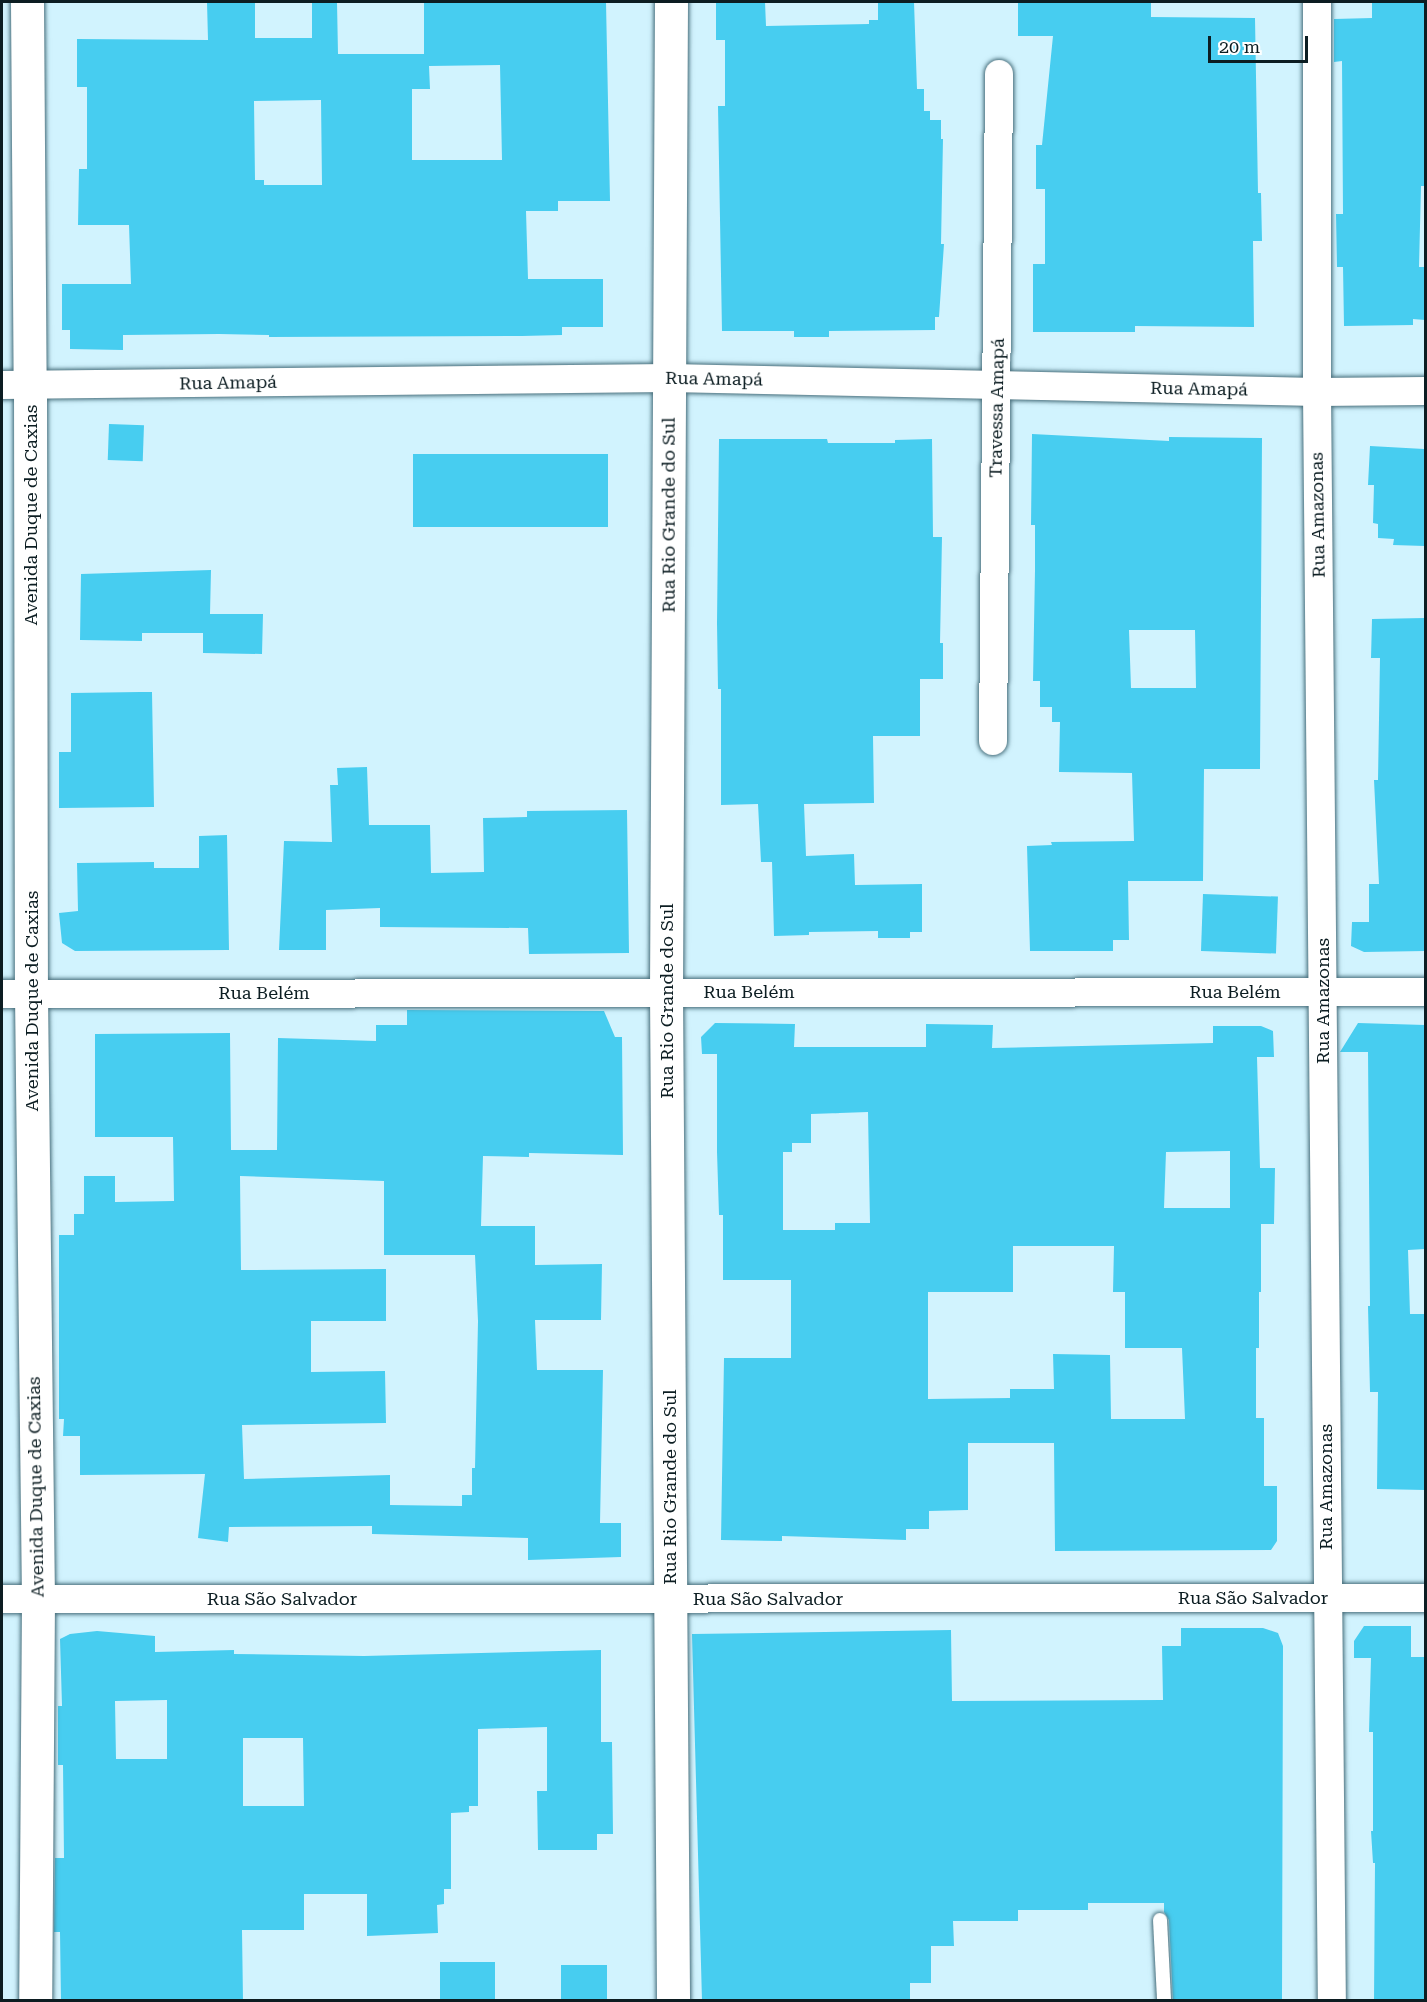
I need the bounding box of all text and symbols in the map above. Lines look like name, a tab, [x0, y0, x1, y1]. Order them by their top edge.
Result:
scale bar	[1211, 24, 1312, 62]
text: 20 m	[1219, 36, 1260, 57]
street label: Travessa Amapá	[985, 338, 1009, 478]
street label: Rua Amapá	[665, 367, 763, 391]
street label: Rua Amapá	[179, 371, 277, 395]
street label: Rua Amapá	[1150, 377, 1248, 401]
street label: Avenida Duque de Caxias	[20, 405, 42, 625]
street label: Rua Rio Grande do Sul	[658, 417, 680, 613]
street label: Rua Amazonas	[1306, 452, 1330, 578]
street label: Avenida Duque de Caxias	[21, 891, 43, 1111]
street label: Rua Rio Grande do Sul	[656, 903, 678, 1099]
street label: Rua Amazonas	[1312, 938, 1334, 1064]
street label: Rua Belém	[703, 981, 795, 1003]
street label: Rua Belém	[1189, 981, 1281, 1003]
street label: Rua Belém	[218, 982, 310, 1004]
street label: Avenida Duque de Caxias	[23, 1376, 49, 1598]
street label: Rua Rio Grande do Sul	[659, 1389, 681, 1585]
street label: Rua Amazonas	[1315, 1424, 1337, 1550]
street label: Rua São Salvador	[1178, 1587, 1328, 1609]
street label: Rua São Salvador	[207, 1588, 357, 1610]
street label: Rua São Salvador	[693, 1588, 843, 1610]

